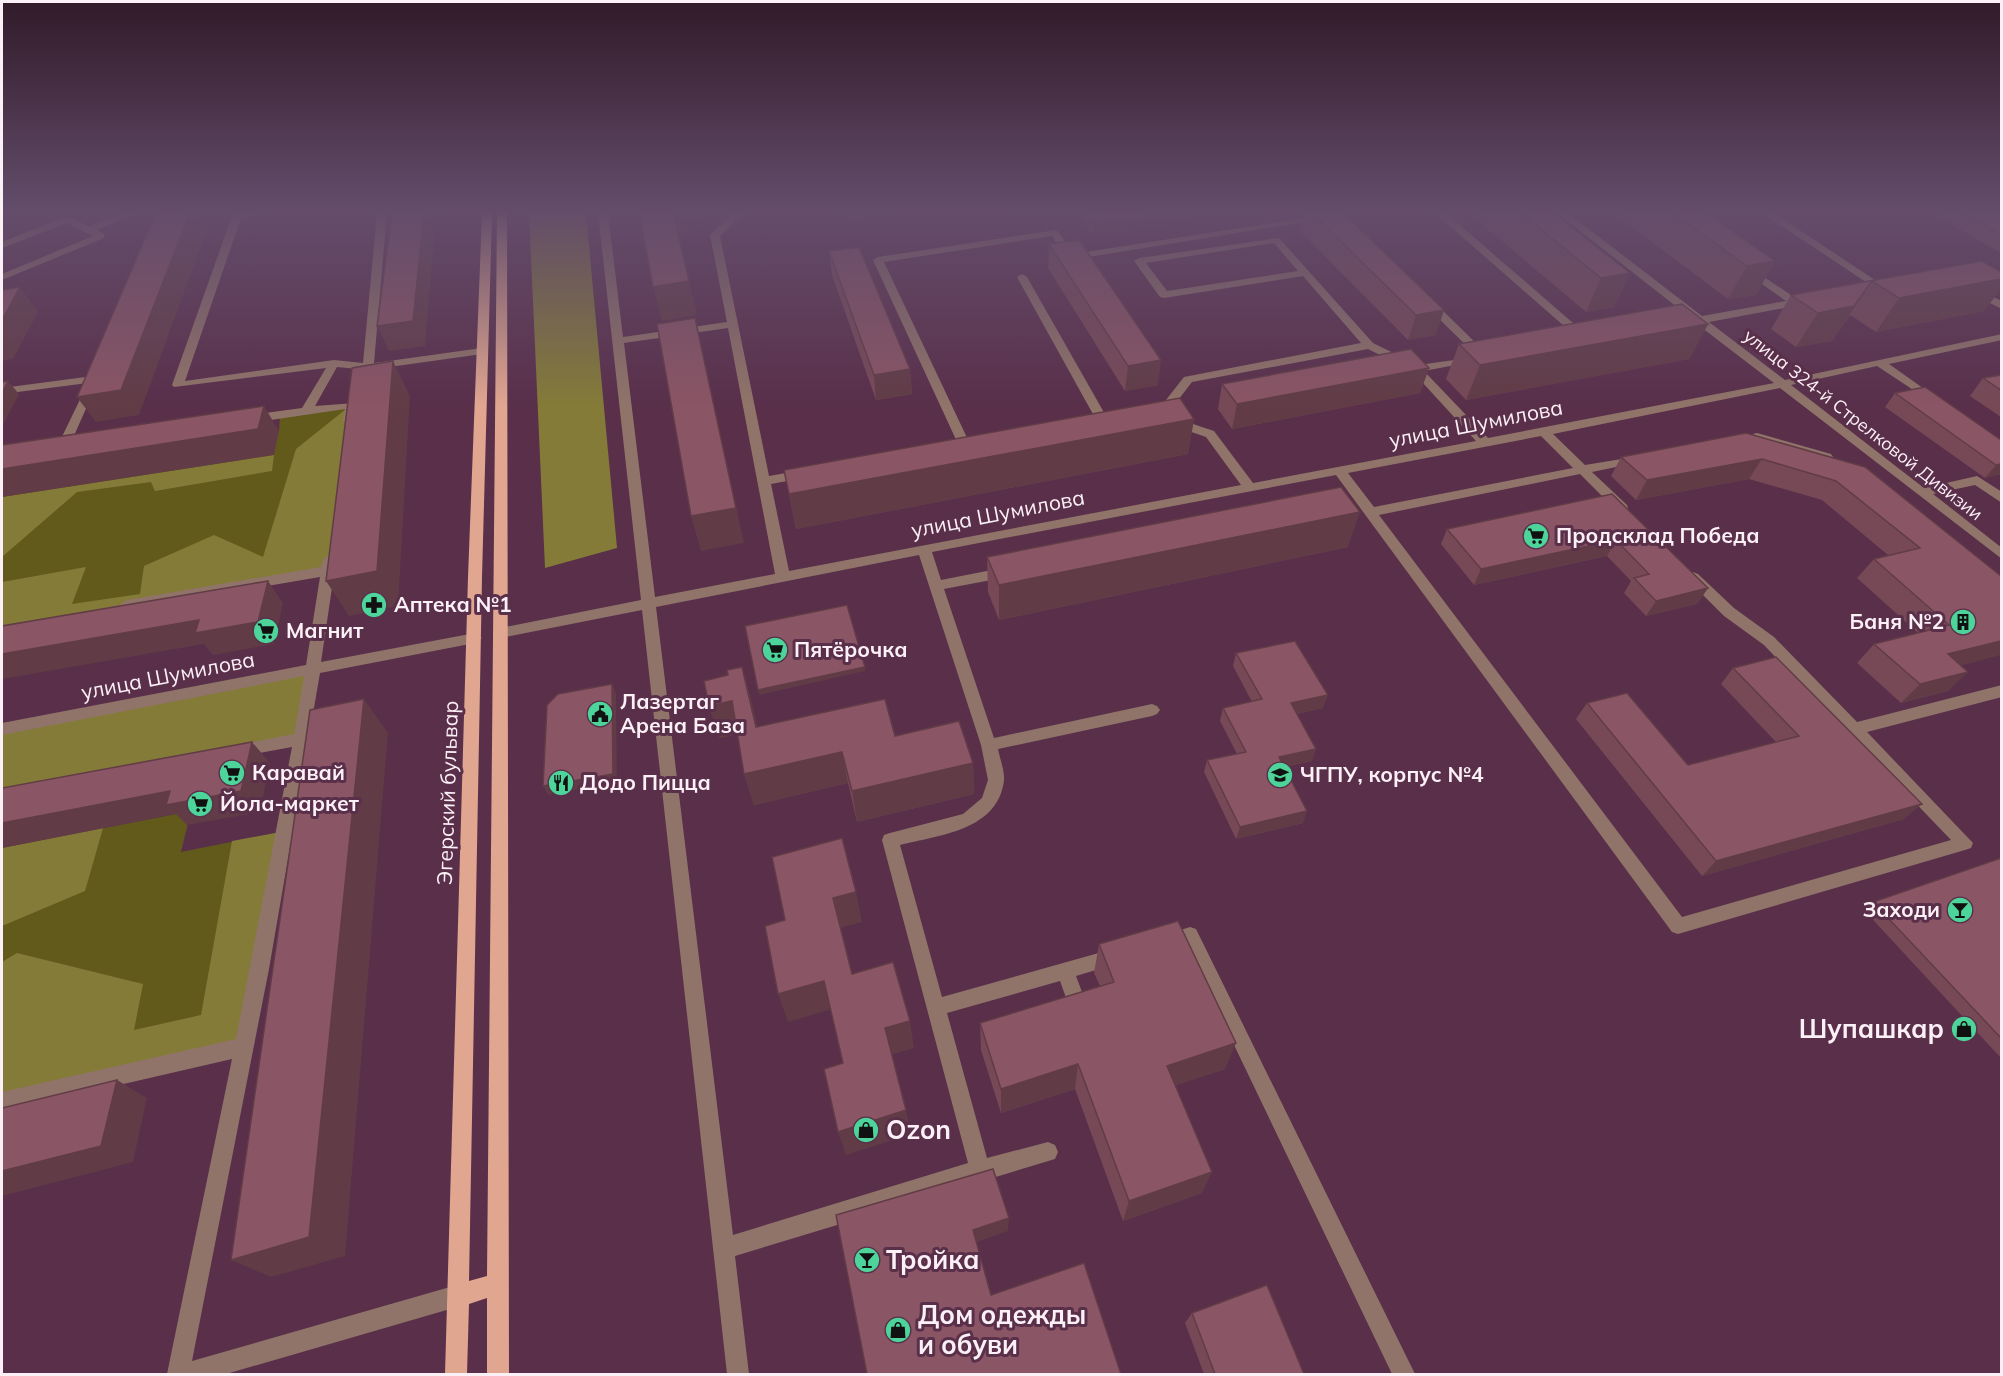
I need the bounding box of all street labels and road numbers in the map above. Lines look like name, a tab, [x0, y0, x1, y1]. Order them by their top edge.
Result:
street label: улица 324-й Стрелковой Дивизии	[1739, 324, 1987, 525]
street label: улица Шумилова	[1387, 393, 1565, 453]
street label: улица Шумилова	[909, 483, 1087, 543]
street label: улица Шумилова	[79, 645, 257, 705]
street label: Эгерский бульвар	[431, 700, 463, 886]

